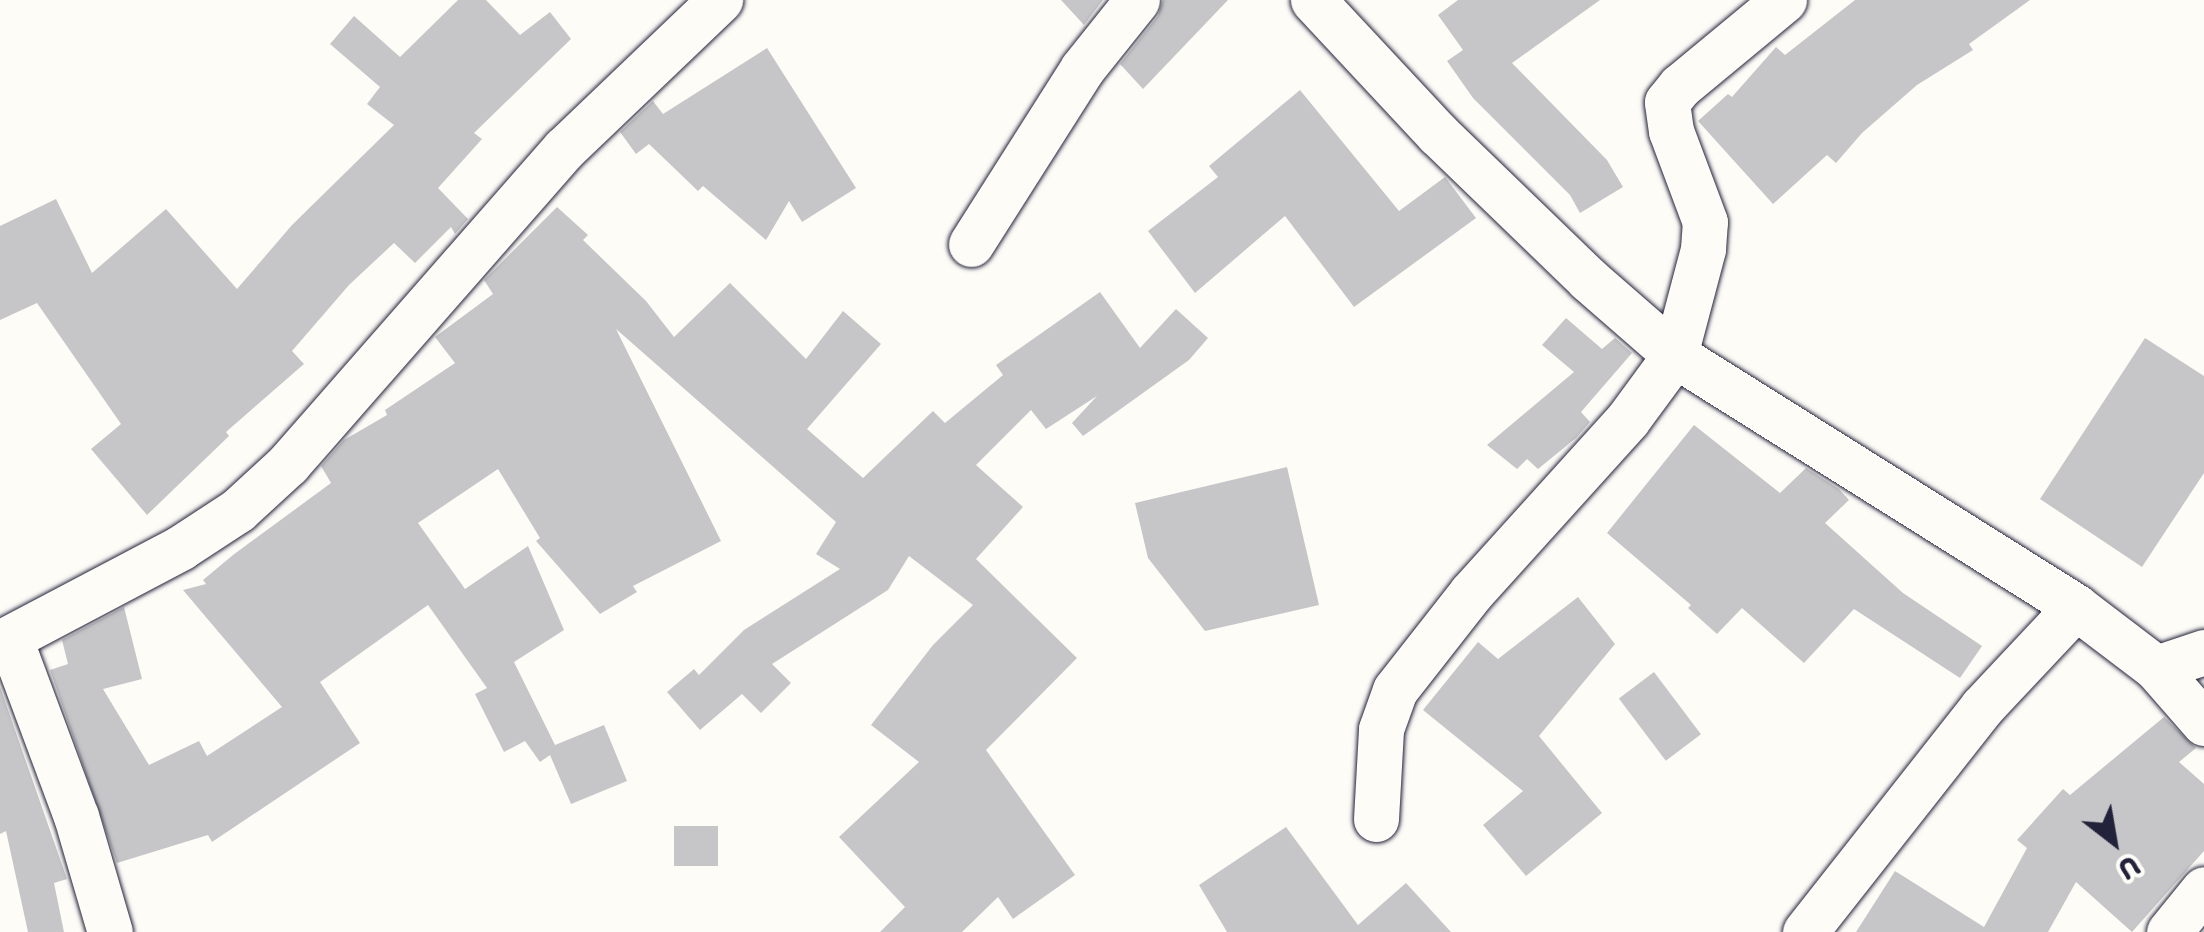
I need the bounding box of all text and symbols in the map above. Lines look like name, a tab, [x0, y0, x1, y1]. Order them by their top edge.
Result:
north arrow	[2064, 792, 2164, 892]
text: U	[2111, 846, 2147, 889]

